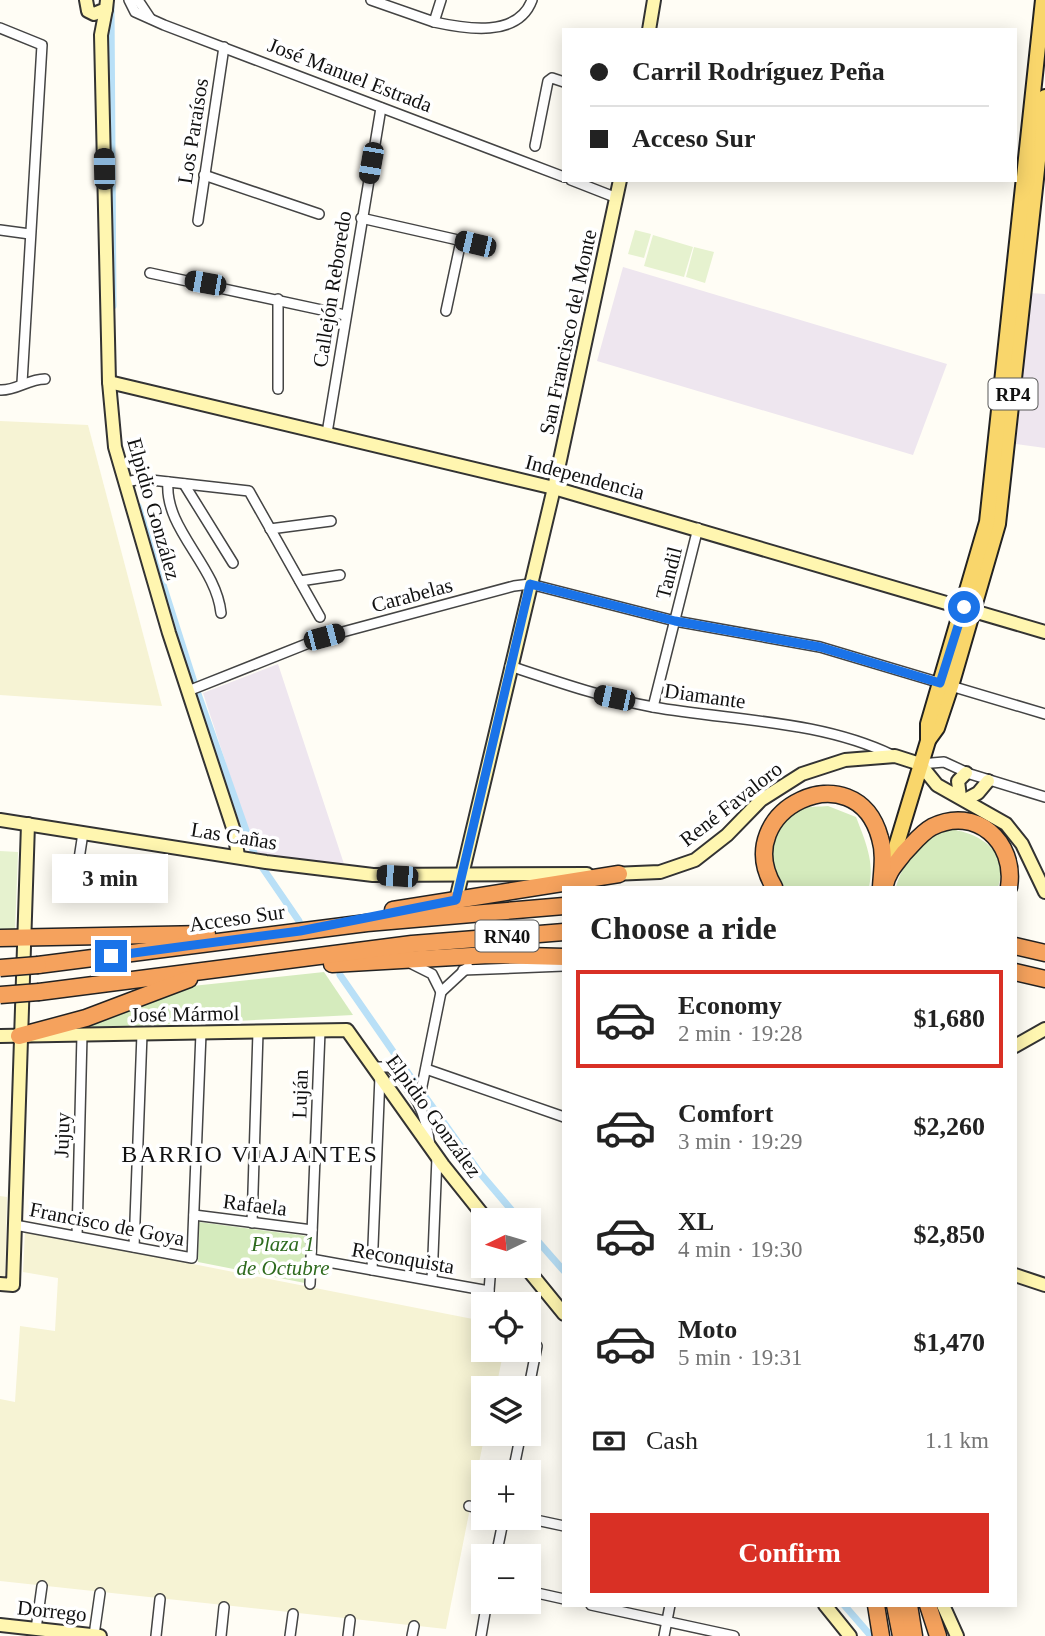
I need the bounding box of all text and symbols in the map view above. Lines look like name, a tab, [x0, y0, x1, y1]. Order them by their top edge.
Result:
street label: José Manuel Estrada	[265, 33, 436, 118]
text: Carril Rodríguez Peña	[632, 57, 885, 86]
street label: Los Paraísos	[173, 76, 213, 186]
text: Acceso Sur	[632, 124, 755, 153]
car	[358, 140, 385, 186]
car	[94, 148, 115, 190]
street label: Callejón Reboredo	[308, 209, 356, 369]
street label: San Francisco del Monte	[534, 227, 602, 437]
car	[453, 229, 498, 259]
car	[183, 269, 228, 297]
road number: RP4	[988, 378, 1038, 410]
street label: Elpidio González	[122, 435, 186, 583]
street label: Independencia	[523, 450, 648, 505]
street label: Tandil	[651, 544, 687, 602]
street label: Carabelas	[369, 573, 455, 617]
route start	[948, 591, 980, 623]
car	[301, 621, 348, 653]
street label: Diamante	[663, 678, 747, 714]
car	[592, 683, 637, 713]
street label: René Favaloro	[675, 757, 787, 851]
street label: Las Cañas	[189, 817, 279, 855]
callout: 3 min	[53, 855, 169, 904]
car	[376, 864, 419, 888]
text: 3 min	[82, 866, 138, 891]
street label: Acceso Sur	[188, 899, 286, 937]
text: Choose a ride	[590, 910, 777, 946]
road number: RN40	[476, 920, 538, 952]
route end	[95, 940, 127, 972]
icon: car	[594, 988, 657, 1051]
text: Economy	[678, 991, 782, 1020]
street label: José Mármol	[130, 1001, 240, 1027]
text: $1,680	[914, 1004, 985, 1033]
text: 2 min · 19:28	[678, 1021, 803, 1046]
street label: Elpidio González	[381, 1050, 487, 1182]
street label: Luján	[287, 1069, 313, 1119]
icon: car	[594, 1096, 657, 1159]
text: Comfort	[678, 1099, 773, 1128]
street label: Jujuy	[49, 1111, 75, 1158]
text: $2,260	[914, 1112, 985, 1141]
text: 3 min · 19:29	[678, 1129, 803, 1154]
district label: BARRIO VIAJANTES	[121, 1141, 379, 1167]
street label: Rafaela	[222, 1189, 289, 1221]
street label: Francisco de Goya	[27, 1197, 187, 1251]
icon: car	[594, 1204, 657, 1267]
text: XL	[678, 1207, 714, 1236]
north arrow	[471, 1208, 541, 1278]
map controls	[471, 1208, 541, 1614]
text: $2,850	[914, 1220, 985, 1249]
park label: Plaza 1 de Octubre	[236, 1232, 330, 1280]
street label: Reconquista	[350, 1237, 457, 1279]
text: 4 min · 19:30	[678, 1237, 803, 1262]
button: locate	[471, 1292, 541, 1362]
icon: car	[594, 1312, 657, 1375]
text: Moto	[678, 1315, 737, 1344]
text: $1,470	[914, 1328, 985, 1357]
text: 5 min · 19:31	[678, 1345, 803, 1370]
button: layers	[471, 1376, 541, 1446]
icon: cash	[590, 1422, 628, 1460]
text: Cash	[646, 1426, 698, 1455]
text: 1.1 km	[925, 1428, 989, 1453]
button: +	[471, 1460, 541, 1530]
button: Confirm	[590, 1513, 989, 1593]
button: −	[471, 1544, 541, 1614]
street label: Dorrego	[16, 1595, 88, 1627]

